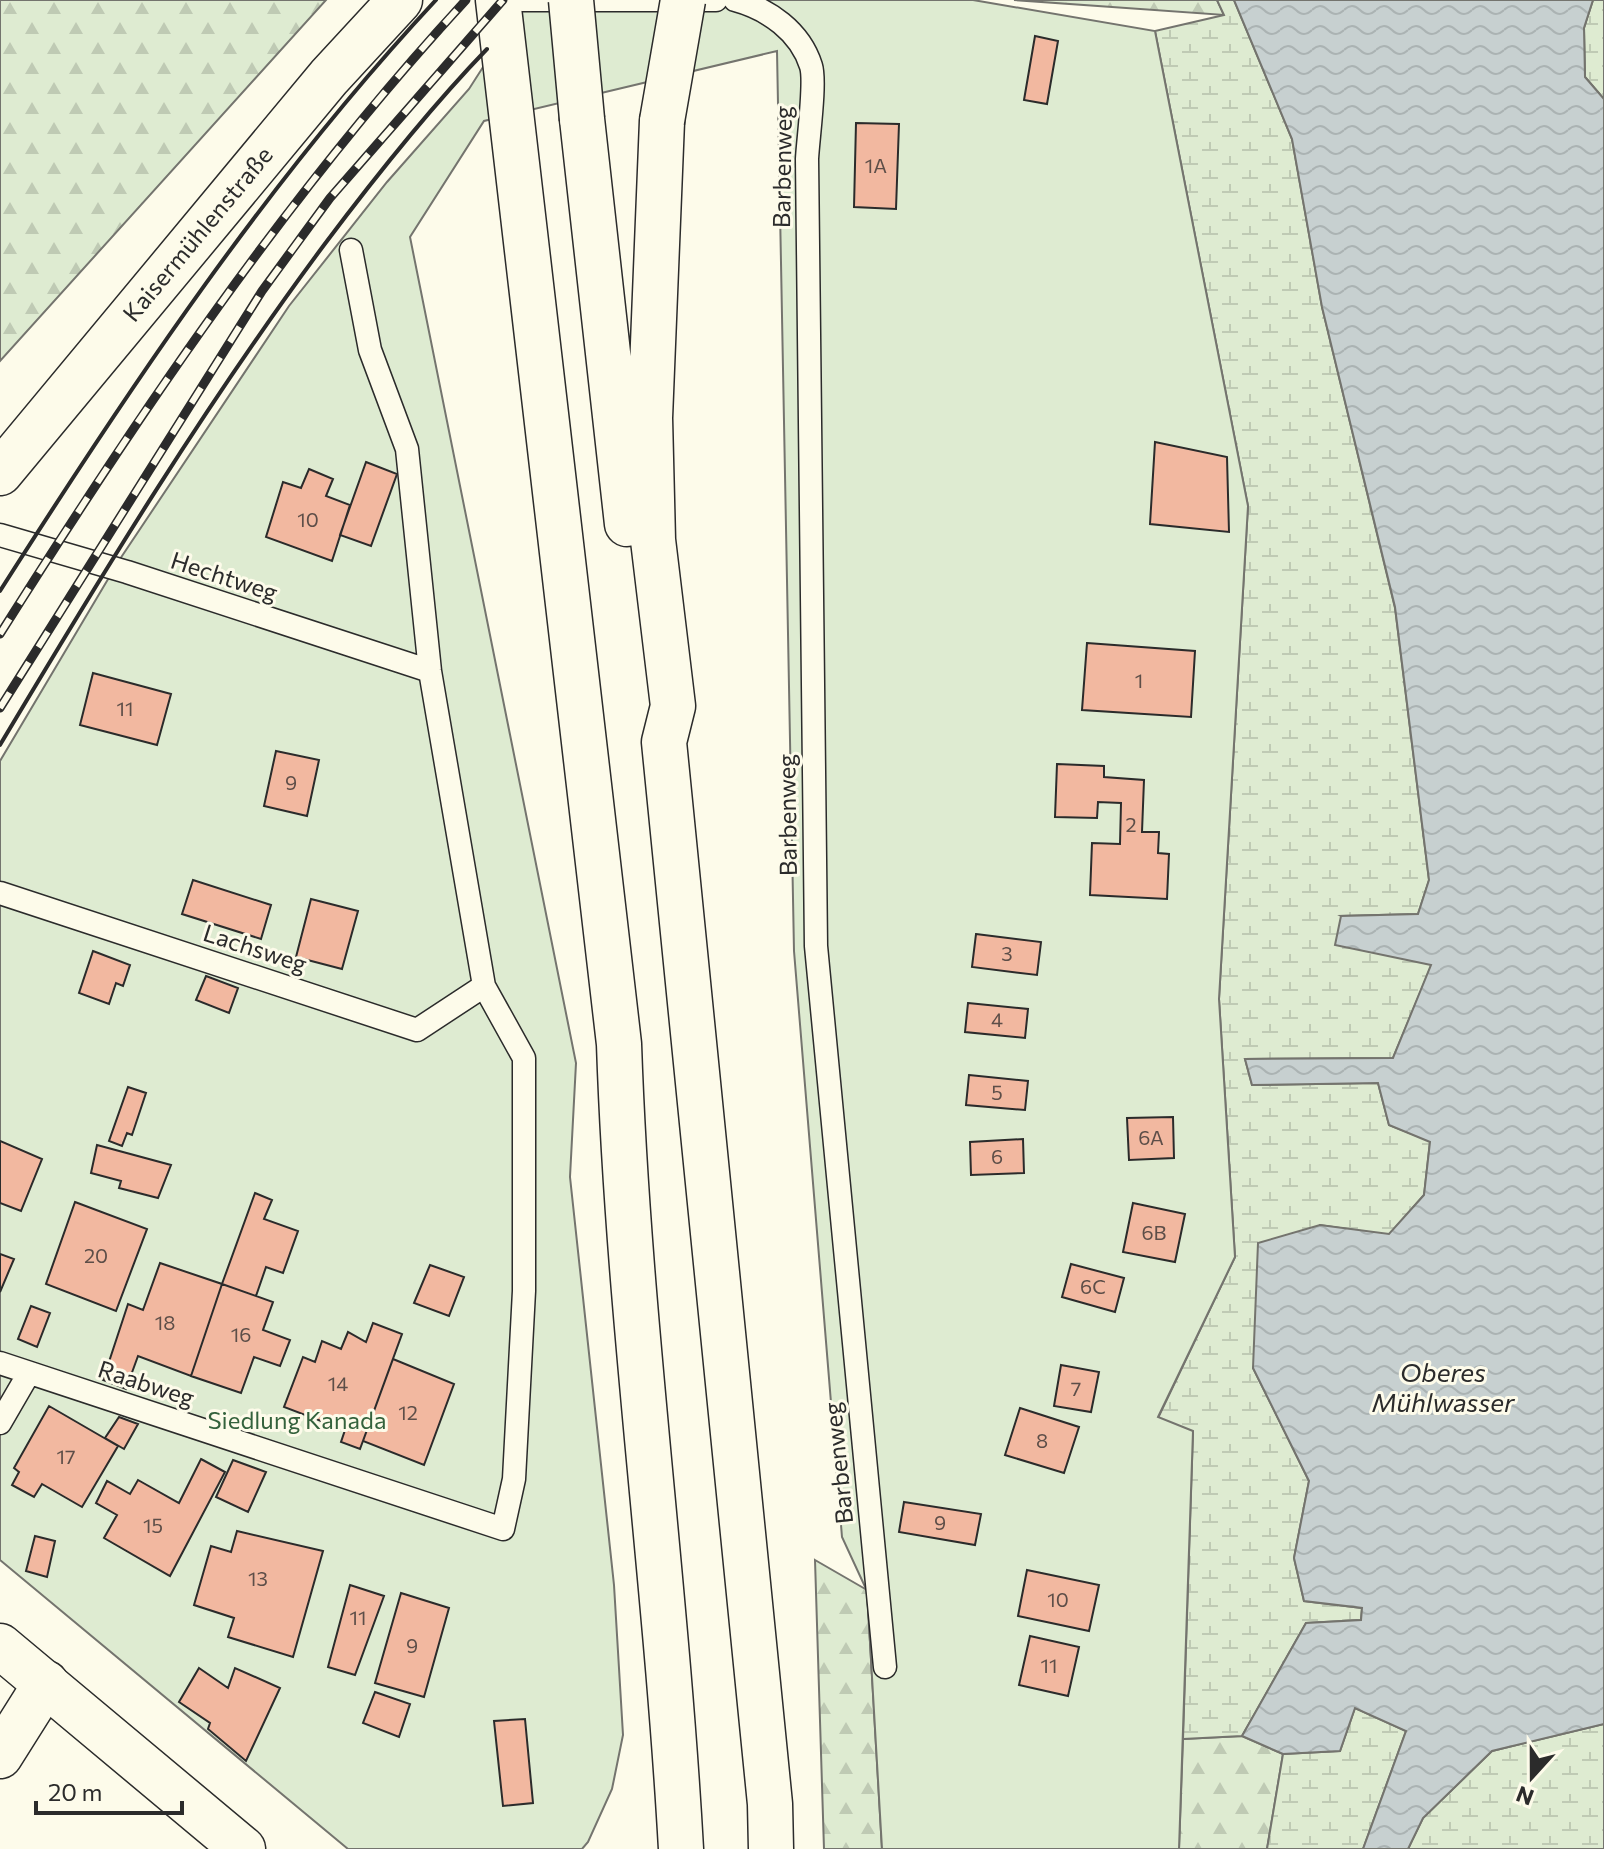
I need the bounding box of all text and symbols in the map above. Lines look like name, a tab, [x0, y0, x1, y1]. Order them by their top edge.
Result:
street label: Barbenweg	[766, 106, 797, 228]
street label: Kaisermühlenstraße	[116, 140, 278, 327]
house number: 1A	[865, 153, 887, 177]
house number: 10	[297, 507, 319, 531]
street label: Hechtweg	[167, 545, 282, 606]
house number: 1	[1135, 668, 1143, 692]
house number: 11	[116, 696, 134, 720]
street label: Barbenweg	[771, 754, 802, 876]
house number: 9	[285, 770, 297, 794]
house number: 2	[1125, 812, 1137, 836]
street label: Lachsweg	[200, 917, 311, 978]
house number: 3	[1001, 941, 1013, 965]
house number: 4	[991, 1007, 1003, 1031]
house number: 5	[991, 1080, 1003, 1104]
house number: 6A	[1138, 1125, 1164, 1149]
house number: 6	[991, 1144, 1003, 1168]
house number: 6B	[1141, 1220, 1167, 1244]
house number: 20	[84, 1243, 108, 1267]
house number: 6C	[1080, 1274, 1106, 1298]
house number: 18	[155, 1310, 175, 1334]
house number: 16	[231, 1322, 251, 1346]
street label: Raabweg	[95, 1353, 198, 1412]
water label: Oberes Mühlwasser	[1372, 1356, 1516, 1417]
house number: 14	[328, 1371, 348, 1395]
house number: 7	[1071, 1376, 1081, 1400]
house number: 12	[398, 1400, 418, 1424]
street label: Barbenweg	[817, 1401, 858, 1526]
park label: Siedlung Kanada	[208, 1405, 387, 1434]
house number: 8	[1036, 1428, 1048, 1452]
house number: 17	[56, 1444, 76, 1468]
house number: 9	[934, 1510, 946, 1534]
house number: 15	[143, 1513, 163, 1537]
house number: 13	[248, 1566, 268, 1590]
house number: 10	[1047, 1587, 1069, 1611]
house number: 11	[349, 1605, 367, 1629]
house number: 9	[406, 1633, 418, 1657]
house number: 11	[1040, 1653, 1058, 1677]
north arrow	[1492, 1737, 1572, 1817]
scale bar	[36, 1765, 182, 1815]
text: 20 m	[48, 1777, 102, 1806]
text: N	[1512, 1781, 1537, 1812]

